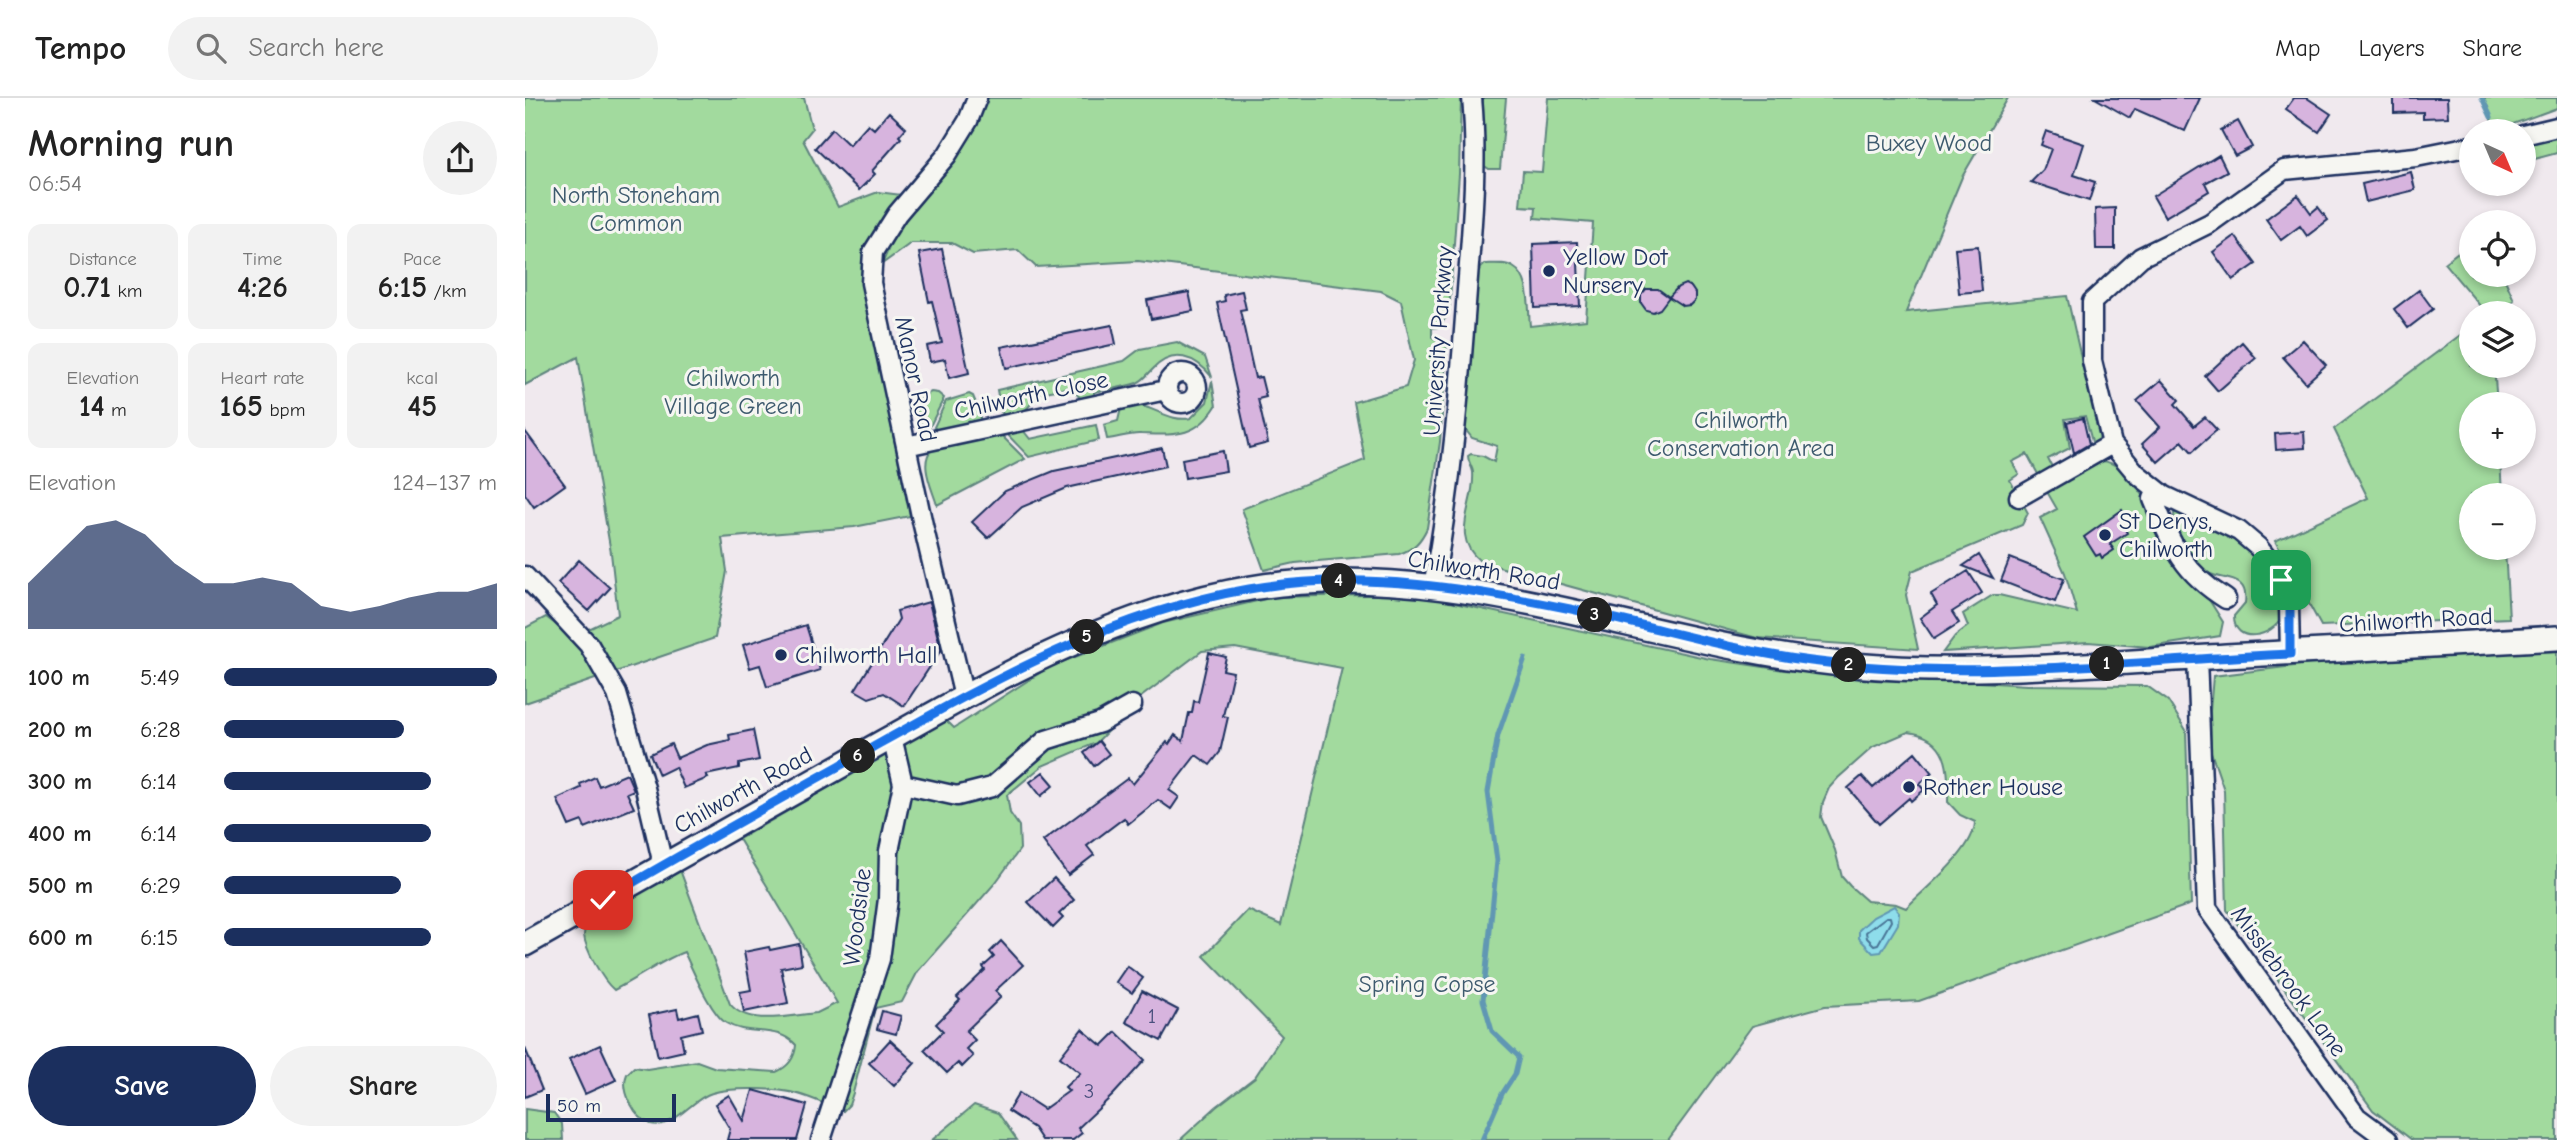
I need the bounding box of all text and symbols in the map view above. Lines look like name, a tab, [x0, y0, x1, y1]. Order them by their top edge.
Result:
search box	[168, 17, 658, 80]
text: Tempo	[35, 29, 126, 67]
icon: search	[192, 29, 230, 67]
text: Search here	[248, 33, 384, 63]
text: Map	[2275, 34, 2321, 62]
text: Layers	[2359, 34, 2424, 62]
text: Share	[2462, 34, 2522, 62]
north arrow	[2459, 119, 2536, 196]
map controls	[2459, 119, 2536, 560]
button: share	[423, 121, 497, 195]
text: Morning run	[28, 122, 234, 166]
park label: Buxey Wood	[1866, 129, 1992, 157]
text: 06:54	[28, 170, 82, 197]
park label: North Stoneham Common	[552, 181, 720, 237]
button: locate	[2459, 210, 2536, 287]
place label: Yellow Dot Nursery	[1563, 243, 1669, 299]
street label: University Parkway	[1417, 245, 1459, 437]
text: Distance	[69, 248, 137, 270]
text: Time	[243, 248, 282, 270]
text: Pace	[403, 248, 441, 270]
marker: Yellow Dot Nursery	[1541, 263, 1557, 279]
text: 0.71	[63, 270, 111, 305]
text: 4:26	[237, 270, 288, 305]
text: 6:15	[378, 270, 427, 305]
text: km	[111, 280, 142, 302]
text: /km	[427, 280, 467, 302]
button: layers	[2459, 301, 2536, 378]
street label: Manor Road	[889, 314, 943, 444]
park label: Chilworth Village Green	[664, 364, 802, 420]
street label: Chilworth Close	[951, 365, 1111, 425]
text: Elevation	[66, 367, 139, 389]
text: Heart rate	[221, 367, 304, 389]
text: kcal	[406, 367, 438, 389]
text: 14	[79, 389, 105, 424]
text: 165	[220, 389, 263, 424]
text: 45	[407, 389, 437, 424]
button: +	[2459, 392, 2536, 469]
text: m	[105, 399, 127, 421]
text: bpm	[263, 399, 305, 421]
park label: Chilworth Conservation Area	[1647, 406, 1835, 462]
text: Elevation	[28, 469, 116, 496]
text: 124–137 m	[393, 469, 497, 496]
button: −	[2459, 483, 2536, 560]
place label: St Denys, Chilworth	[2119, 507, 2213, 563]
marker: St Denys, Chilworth	[2097, 527, 2113, 543]
street label: Chilworth Road	[1406, 544, 1562, 596]
pin	[2251, 550, 2311, 610]
icon: arrive	[2262, 561, 2300, 599]
pin: 4	[1321, 564, 1357, 598]
text: 4	[1334, 569, 1343, 591]
pin: 3	[1577, 598, 1613, 632]
street label: Chilworth Road	[2338, 602, 2494, 638]
text: 3	[1590, 603, 1599, 625]
pin: 5	[1069, 620, 1105, 654]
text: 5	[1081, 625, 1092, 647]
place label: Chilworth Hall	[795, 641, 937, 669]
pin: 1	[2089, 646, 2125, 682]
marker: Chilworth Hall	[773, 647, 789, 663]
pin: 2	[1831, 648, 1867, 682]
text: 1	[2103, 652, 2110, 674]
text: 2	[1844, 653, 1853, 675]
text: 100 m	[28, 664, 90, 691]
text: 5:49	[140, 664, 180, 691]
text: 200 m	[28, 716, 92, 743]
text: 6:28	[140, 716, 181, 743]
pin: 6	[841, 738, 875, 774]
street label: Chilworth Road	[669, 740, 817, 840]
text: 6	[853, 744, 862, 766]
text: 300 m	[28, 768, 92, 795]
text: 6:14	[140, 768, 177, 795]
place label: Rother House	[1923, 773, 2063, 801]
marker: Rother House	[1901, 779, 1917, 795]
text: 400 m	[28, 820, 92, 847]
text: 6:14	[140, 820, 177, 847]
street label: Woodside	[837, 867, 877, 967]
pin	[573, 870, 633, 930]
text: 500 m	[28, 872, 93, 899]
text: 6:29	[140, 872, 181, 899]
icon: check	[584, 881, 622, 919]
street label: Misslebrook Lane	[2225, 900, 2353, 1062]
text: 600 m	[28, 924, 93, 951]
text: 6:15	[140, 924, 178, 951]
park label: Spring Copse	[1359, 970, 1495, 998]
house number: 1	[1148, 1004, 1156, 1028]
button: Save	[28, 1046, 256, 1126]
button: Share	[270, 1046, 497, 1126]
house number: 3	[1084, 1079, 1094, 1103]
scale bar	[546, 1091, 675, 1123]
text: 50 m	[557, 1095, 601, 1117]

